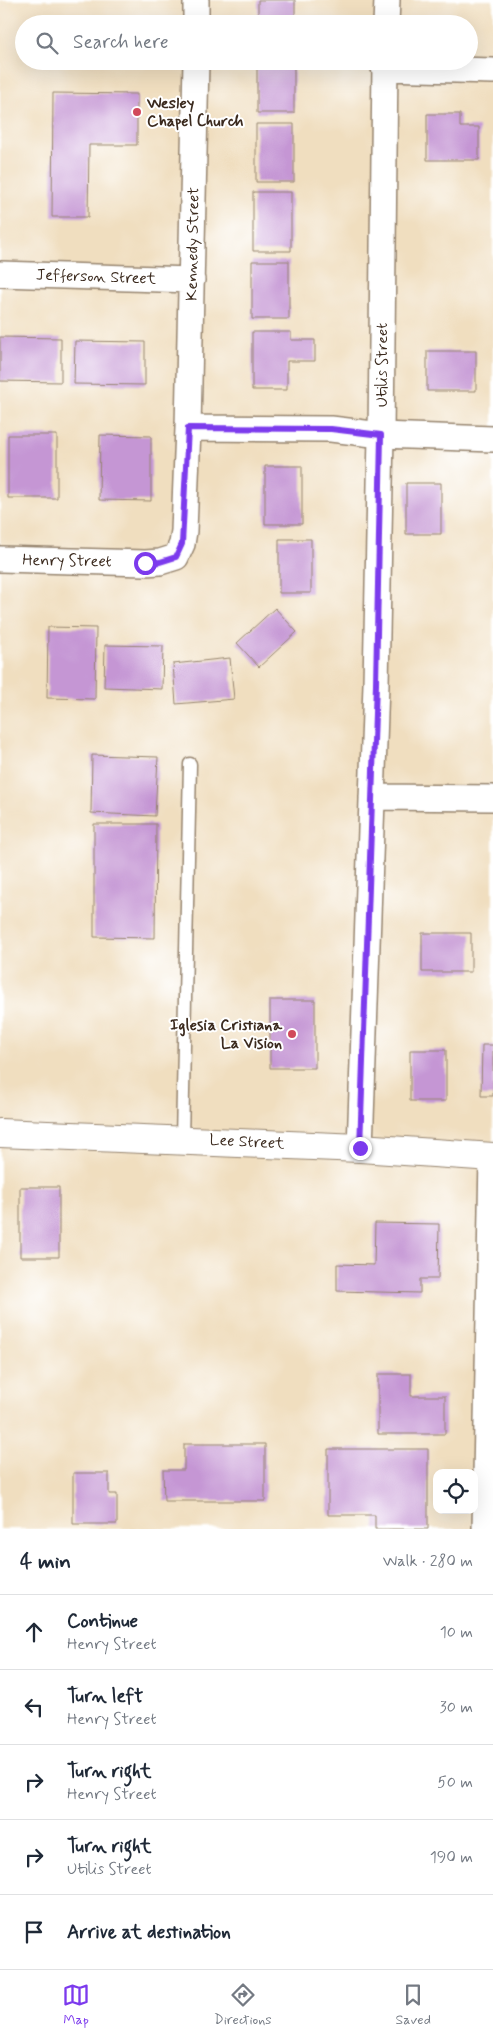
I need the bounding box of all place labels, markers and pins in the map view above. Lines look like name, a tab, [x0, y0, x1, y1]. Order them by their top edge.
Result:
place label: Wesley Chapel Church	[146, 93, 244, 132]
marker: Wesley Chapel Church	[131, 106, 143, 118]
place label: Iglesia Cristiana La Vision	[170, 1015, 282, 1054]
marker: Iglesia Cristiana La Vision	[286, 1028, 298, 1040]

